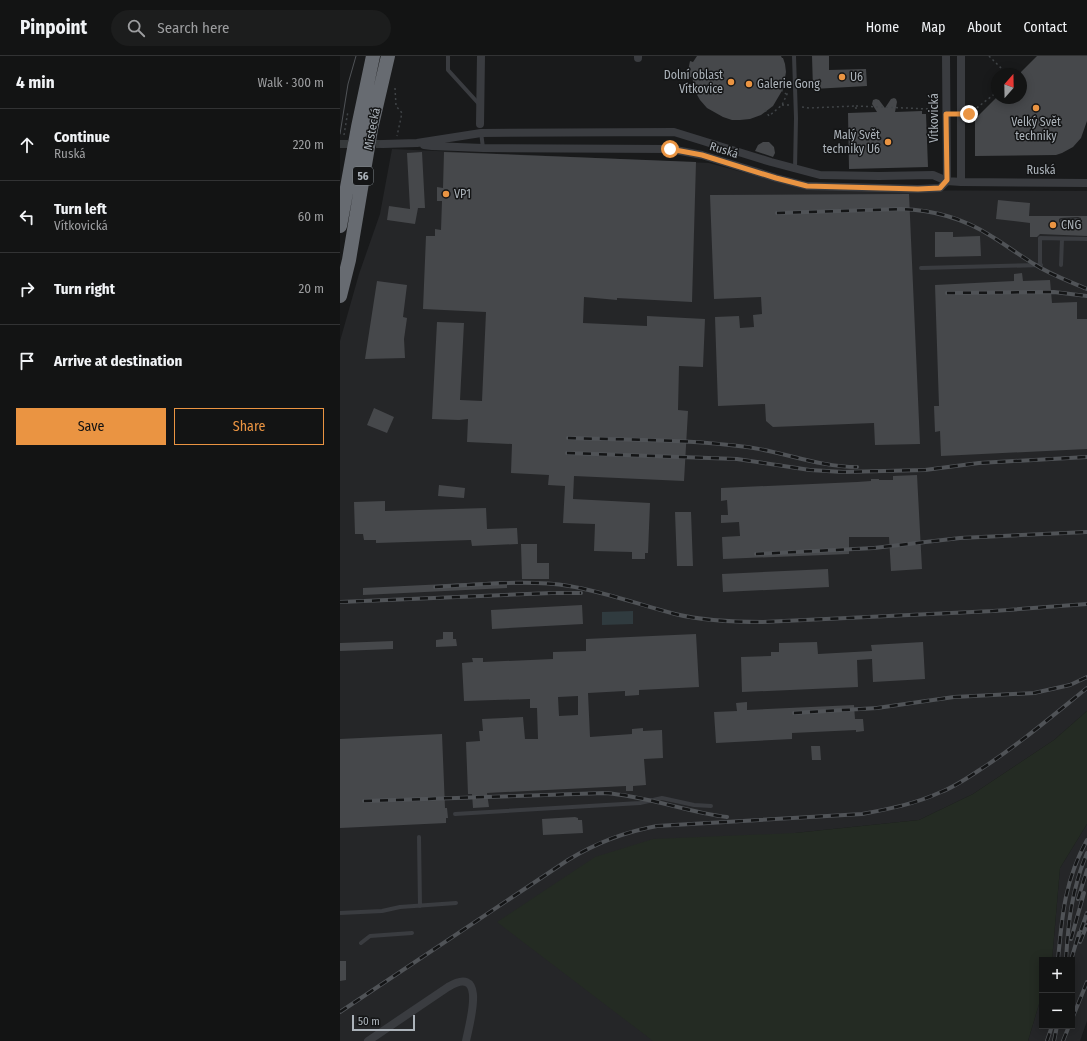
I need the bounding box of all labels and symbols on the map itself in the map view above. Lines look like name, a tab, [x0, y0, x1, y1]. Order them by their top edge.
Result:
place label: Dolní oblast Vítkovice	[664, 68, 723, 96]
north arrow	[991, 68, 1027, 104]
place label: U6	[850, 70, 863, 84]
marker: U6	[837, 72, 847, 82]
marker: Dolní oblast Vítkovice	[726, 77, 736, 87]
place label: Galerie Gong	[757, 77, 820, 91]
marker: Galerie Gong	[744, 79, 754, 89]
street label: Vítkovická	[927, 93, 941, 143]
marker: Velký Svět techniky	[1031, 103, 1041, 113]
route end	[960, 105, 978, 123]
street label: Místecká	[361, 107, 383, 151]
place label: Velký Svět techniky	[1011, 115, 1061, 143]
place label: Malý Svět techniky U6	[823, 128, 880, 156]
marker: Malý Svět techniky U6	[883, 137, 893, 147]
street label: Ruská	[708, 139, 740, 161]
route start	[661, 140, 679, 158]
street label: Ruská	[1026, 163, 1056, 177]
road number: 56	[353, 167, 373, 185]
place label: VP1	[454, 187, 471, 201]
marker: VP1	[441, 189, 451, 199]
place label: CNG	[1061, 218, 1081, 232]
marker: CNG	[1048, 220, 1058, 230]
scale bar	[352, 1013, 415, 1032]

